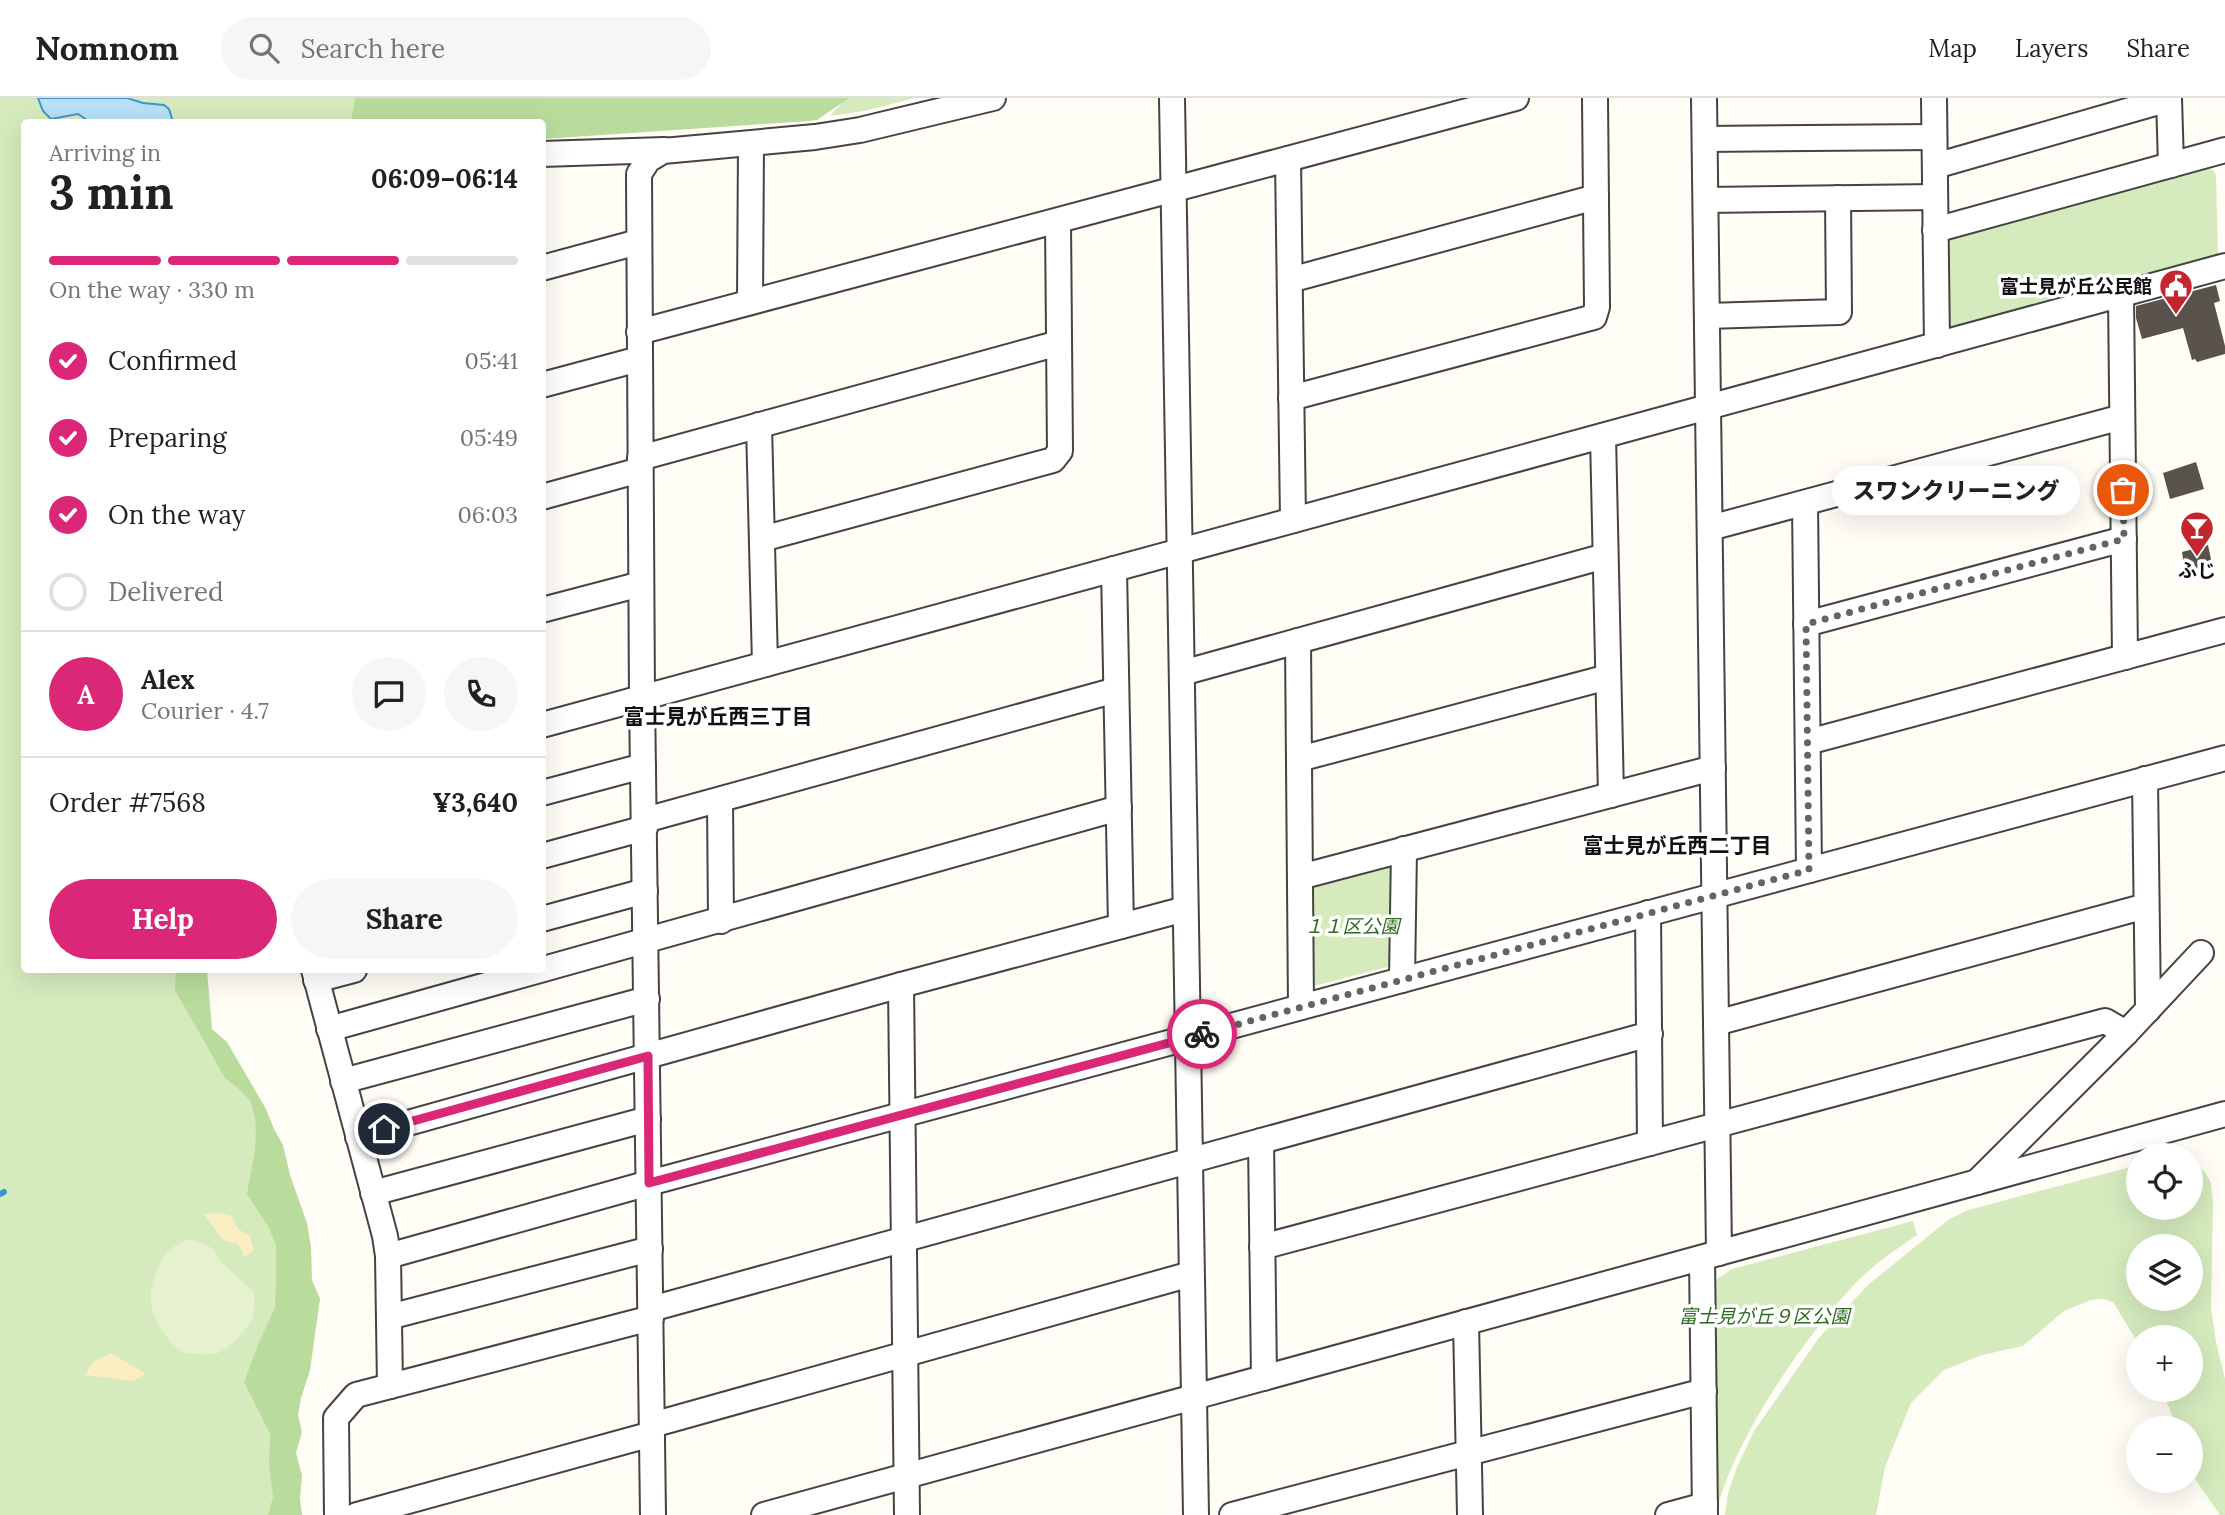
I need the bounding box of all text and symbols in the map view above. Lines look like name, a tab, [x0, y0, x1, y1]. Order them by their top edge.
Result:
search box	[221, 17, 711, 80]
text: Nomnom	[35, 27, 179, 69]
icon: search	[245, 29, 283, 67]
text: Search here	[301, 32, 445, 65]
text: Map	[1928, 33, 1977, 64]
text: Layers	[2015, 33, 2088, 64]
text: Share	[2126, 33, 2190, 64]
text: Arriving in	[49, 138, 161, 167]
text: 06:09–06:14	[371, 162, 518, 195]
text: 3 min	[49, 163, 174, 222]
public building icon: 富士見が丘公民館	[2157, 267, 2195, 316]
place label: 富士見が丘公民館	[2000, 274, 2152, 298]
text: On the way · 330 m	[49, 275, 255, 304]
icon: check	[49, 342, 87, 380]
text: Confirmed	[108, 344, 237, 377]
text: 05:41	[465, 346, 518, 375]
icon: check	[49, 419, 87, 457]
text: Preparing	[108, 421, 227, 454]
text: 05:49	[460, 423, 518, 452]
pin	[2093, 460, 2153, 520]
callout: スワンクリーニング	[1832, 466, 2081, 514]
icon: bag	[2104, 471, 2142, 509]
text: スワンクリーニング	[1853, 476, 2060, 505]
icon: check	[49, 496, 87, 534]
text: On the way	[108, 498, 245, 531]
text: 06:03	[458, 500, 518, 529]
bar icon: ふじ	[2178, 509, 2216, 558]
place label: ふじ	[2178, 558, 2216, 582]
text: Delivered	[108, 575, 224, 608]
button: chat	[352, 657, 426, 731]
button: phone	[444, 657, 518, 731]
text: Alex	[141, 663, 195, 696]
text: A	[77, 678, 95, 711]
text: Courier · 4.7	[141, 696, 269, 725]
district label: 富士見が丘西三丁目	[624, 703, 813, 730]
text: Order #7568	[49, 786, 206, 819]
text: ¥3,640	[432, 786, 518, 819]
district label: 富士見が丘西二丁目	[1583, 832, 1772, 859]
button: Help	[49, 879, 277, 959]
button: Share	[291, 879, 518, 959]
park label: １１区公園	[1304, 914, 1402, 938]
courier	[1167, 999, 1237, 1069]
icon: bike	[1183, 1015, 1221, 1053]
pin	[354, 1099, 414, 1159]
icon: home	[365, 1110, 403, 1148]
map controls	[2126, 1143, 2203, 1493]
button: locate	[2126, 1143, 2203, 1220]
button: layers	[2126, 1234, 2203, 1311]
park label: 富士見が丘９区公園	[1678, 1304, 1852, 1328]
button: +	[2126, 1325, 2203, 1402]
button: −	[2126, 1416, 2203, 1493]

